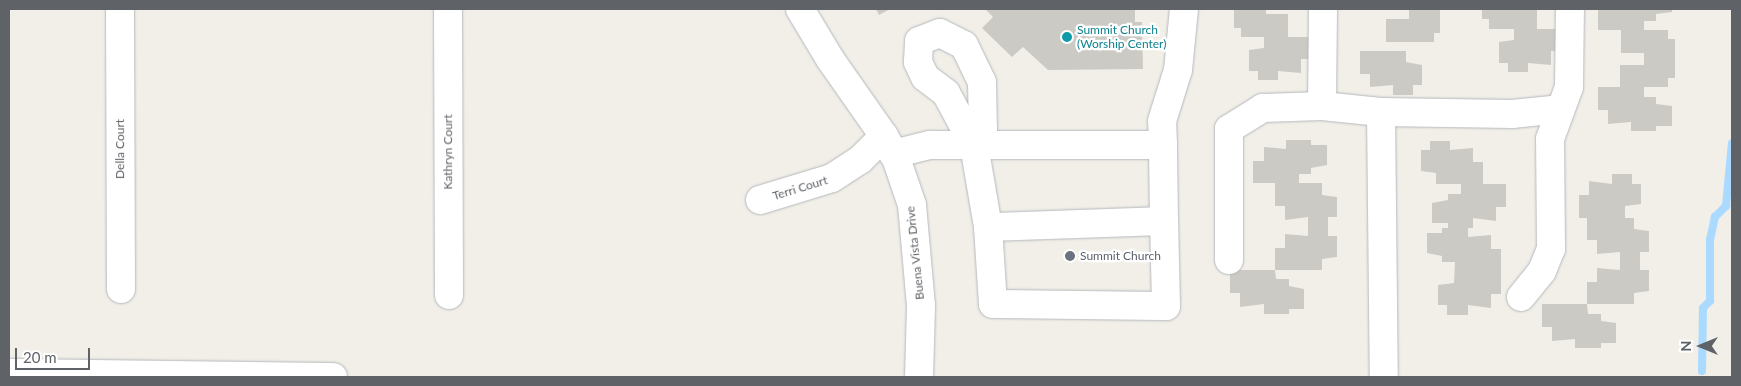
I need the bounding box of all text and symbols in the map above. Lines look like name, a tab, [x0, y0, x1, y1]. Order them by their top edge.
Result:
place label: Summit Church (Worship Center)	[1077, 23, 1166, 51]
marker: Summit Church (Worship Center)	[1061, 31, 1073, 43]
street label: Kathryn Court	[441, 114, 455, 190]
street label: Della Court	[113, 119, 127, 179]
street label: Terri Court	[771, 173, 829, 203]
street label: Buena Vista Drive	[903, 205, 927, 301]
place label: Summit Church	[1080, 249, 1161, 263]
marker: Summit Church	[1064, 250, 1076, 262]
north arrow	[1676, 321, 1726, 371]
scale bar	[18, 338, 92, 370]
text: N	[1677, 341, 1694, 351]
text: 20 m	[23, 348, 57, 366]

